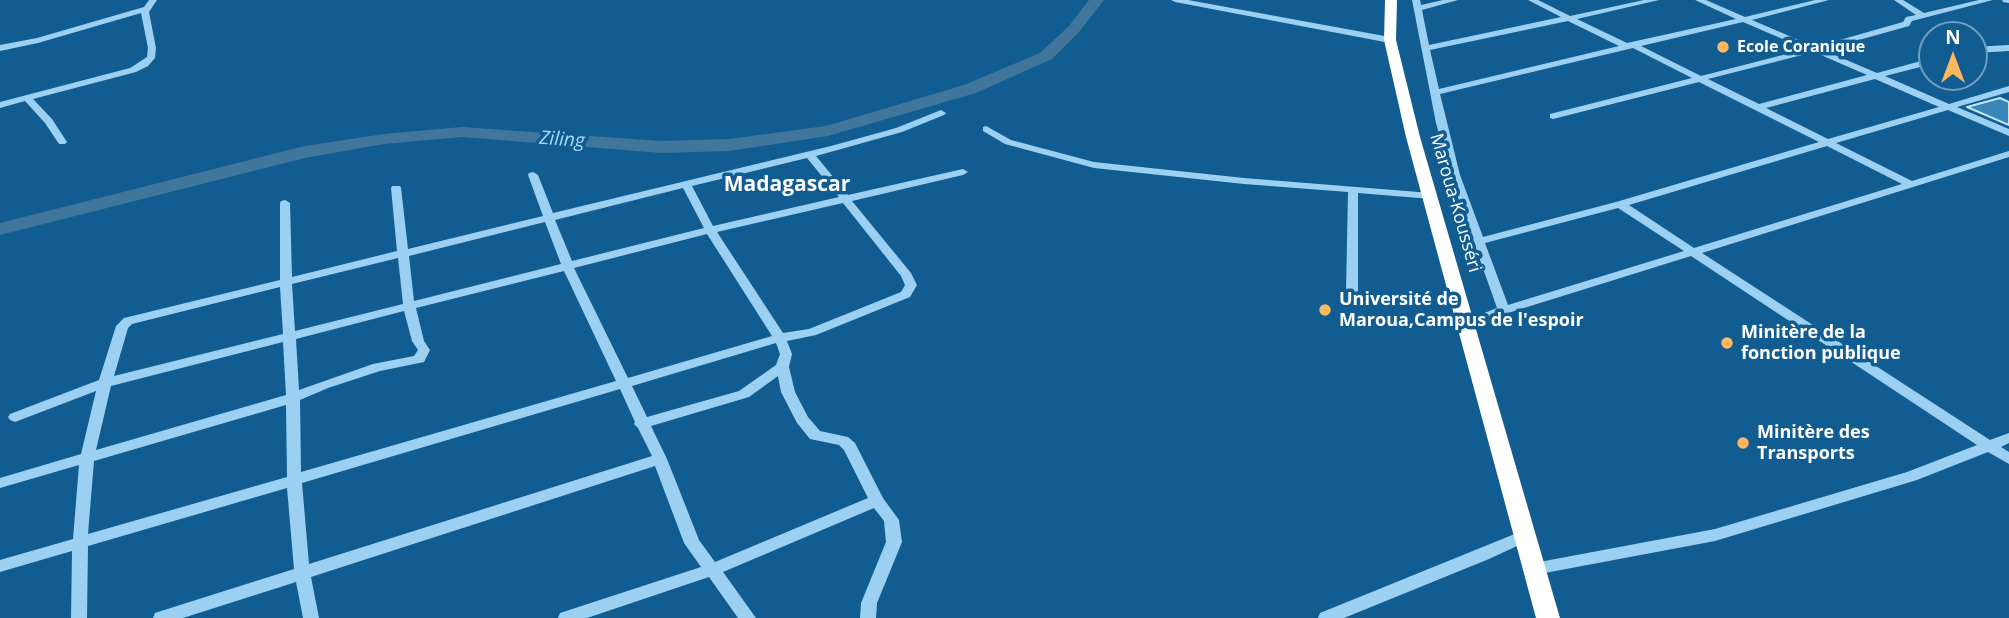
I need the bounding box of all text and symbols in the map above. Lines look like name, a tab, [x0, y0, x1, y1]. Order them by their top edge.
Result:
north arrow	[1918, 21, 1988, 91]
text: N	[1945, 24, 1961, 50]
place label: Ecole Coranique	[1737, 37, 1865, 57]
marker: Ecole Coranique	[1715, 39, 1731, 55]
water label: Ziling	[539, 127, 585, 153]
street label: Maroua-Kousséri	[1425, 131, 1485, 275]
district label: Madagascar	[724, 172, 850, 198]
place label: Université de Maroua,Campus de l'espoir	[1339, 289, 1584, 332]
marker: Université de Maroua,Campus de l'espoir	[1317, 302, 1333, 318]
place label: Minitère de la fonction publique	[1741, 322, 1901, 364]
marker: Minitère de la fonction publique	[1719, 335, 1735, 351]
place label: Minitère des Transports	[1757, 422, 1870, 464]
marker: Minitère des Transports	[1735, 435, 1751, 451]

